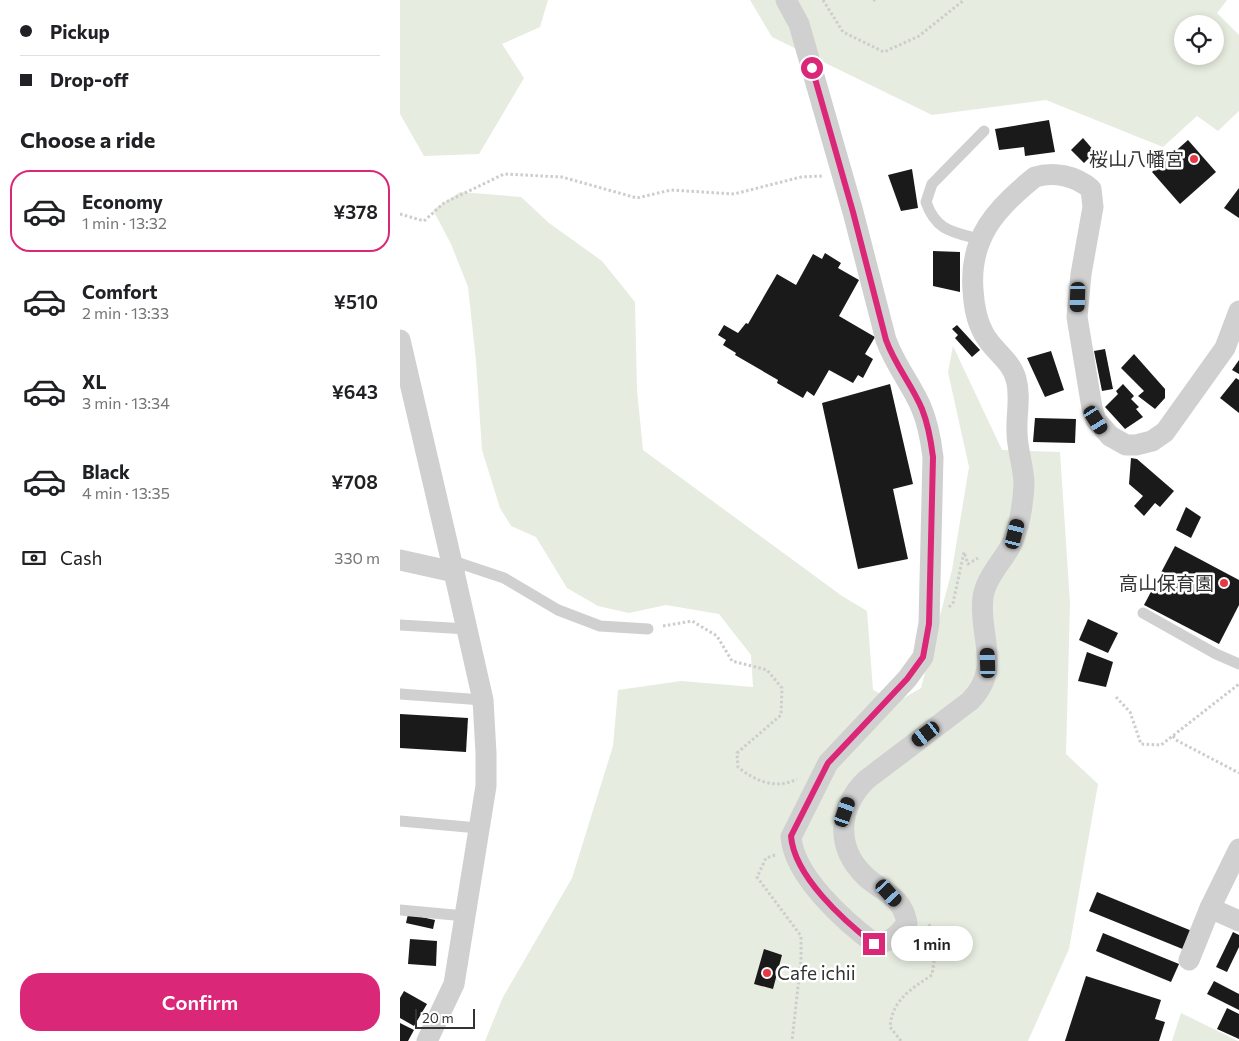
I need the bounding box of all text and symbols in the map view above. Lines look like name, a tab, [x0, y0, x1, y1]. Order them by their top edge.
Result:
map controls	[1174, 15, 1224, 65]
button: locate	[1174, 15, 1224, 65]
text: Pickup	[50, 20, 110, 43]
route start	[801, 57, 823, 79]
text: Drop-off	[50, 68, 129, 91]
text: Choose a ride	[20, 126, 155, 153]
place label: 桜山八幡宮	[1089, 147, 1184, 170]
marker: 桜山八幡宮	[1188, 153, 1200, 165]
icon: car	[22, 189, 67, 234]
text: Economy	[82, 190, 163, 213]
text: ¥378	[333, 200, 378, 223]
text: 1 min · 13:32	[82, 213, 167, 232]
icon: car	[22, 279, 67, 324]
text: Comfort	[82, 280, 158, 303]
car	[1069, 282, 1086, 312]
text: ¥510	[334, 290, 378, 313]
text: 2 min · 13:33	[82, 303, 169, 322]
icon: car	[22, 369, 67, 414]
text: XL	[82, 370, 107, 393]
text: ¥643	[332, 380, 378, 403]
text: 3 min · 13:34	[82, 393, 170, 412]
car	[1081, 403, 1110, 437]
icon: car	[22, 459, 67, 504]
text: Black	[82, 460, 130, 483]
text: ¥708	[331, 470, 378, 493]
text: 4 min · 13:35	[82, 483, 170, 502]
car	[1004, 518, 1025, 550]
icon: cash	[20, 544, 48, 572]
text: Cash	[60, 546, 102, 569]
text: 330 m	[334, 548, 380, 567]
place label: 高山保育園	[1119, 571, 1214, 594]
marker: 高山保育園	[1218, 577, 1230, 589]
car	[979, 648, 996, 678]
car	[909, 719, 942, 749]
car	[833, 795, 856, 829]
car	[873, 877, 904, 909]
callout: 1 min	[892, 926, 974, 962]
route end	[863, 933, 885, 955]
text: 1 min	[913, 934, 951, 953]
place label: Cafe ichii	[777, 961, 856, 984]
marker: Cafe ichii	[761, 967, 773, 979]
button: Confirm	[20, 973, 380, 1031]
scale bar	[415, 1006, 475, 1029]
text: 20 m	[422, 1009, 454, 1026]

